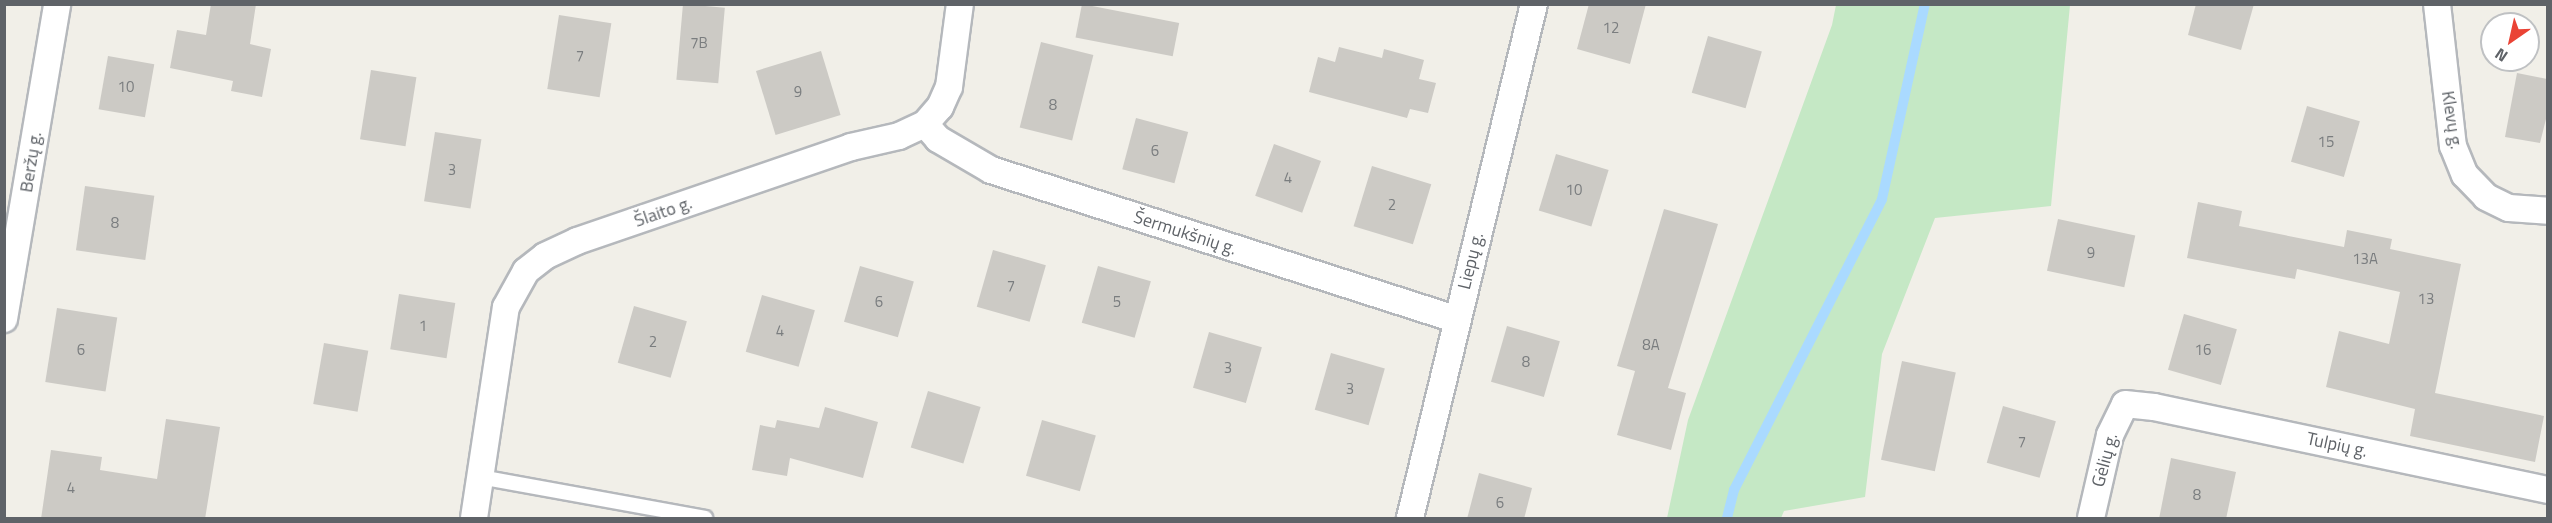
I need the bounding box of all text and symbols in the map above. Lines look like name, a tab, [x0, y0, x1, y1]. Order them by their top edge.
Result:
north arrow	[2480, 12, 2540, 72]
house number: 12	[1603, 19, 1619, 37]
house number: 7B	[690, 34, 708, 52]
text: N	[2490, 42, 2512, 68]
house number: 7	[576, 47, 584, 65]
house number: 10	[118, 78, 134, 96]
house number: 9	[794, 83, 802, 101]
street label: Klevų g.	[2437, 89, 2467, 151]
house number: 8	[1049, 96, 1057, 114]
street label: Beržų g.	[16, 130, 46, 194]
house number: 15	[2318, 133, 2334, 151]
house number: 6	[1151, 142, 1159, 160]
house number: 3	[448, 161, 456, 179]
house number: 4	[1284, 169, 1292, 187]
house number: 10	[1566, 181, 1582, 199]
street label: Šlaito g.	[631, 192, 695, 232]
house number: 2	[1388, 196, 1396, 214]
street label: Šermukšnių g.	[1131, 206, 1239, 260]
house number: 8	[111, 214, 119, 232]
street label: Liepų g.	[1454, 230, 1488, 292]
house number: 9	[2087, 244, 2095, 262]
house number: 13A	[2352, 250, 2378, 268]
house number: 7	[1007, 277, 1015, 295]
house number: 13	[2418, 290, 2434, 308]
house number: 6	[875, 293, 883, 311]
house number: 5	[1113, 293, 1121, 311]
house number: 1	[419, 317, 427, 335]
house number: 4	[776, 322, 784, 340]
house number: 2	[649, 333, 657, 351]
house number: 8A	[1642, 336, 1660, 354]
house number: 6	[77, 341, 85, 359]
house number: 16	[2195, 341, 2211, 359]
house number: 8	[1522, 353, 1530, 371]
house number: 3	[1224, 359, 1232, 377]
house number: 3	[1346, 380, 1354, 398]
street label: Tulpių g.	[2305, 428, 2369, 462]
street label: Gėlių g.	[2087, 431, 2123, 489]
house number: 7	[2018, 433, 2026, 451]
house number: 4	[67, 479, 75, 497]
house number: 8	[2193, 486, 2201, 504]
house number: 6	[1496, 494, 1504, 512]

